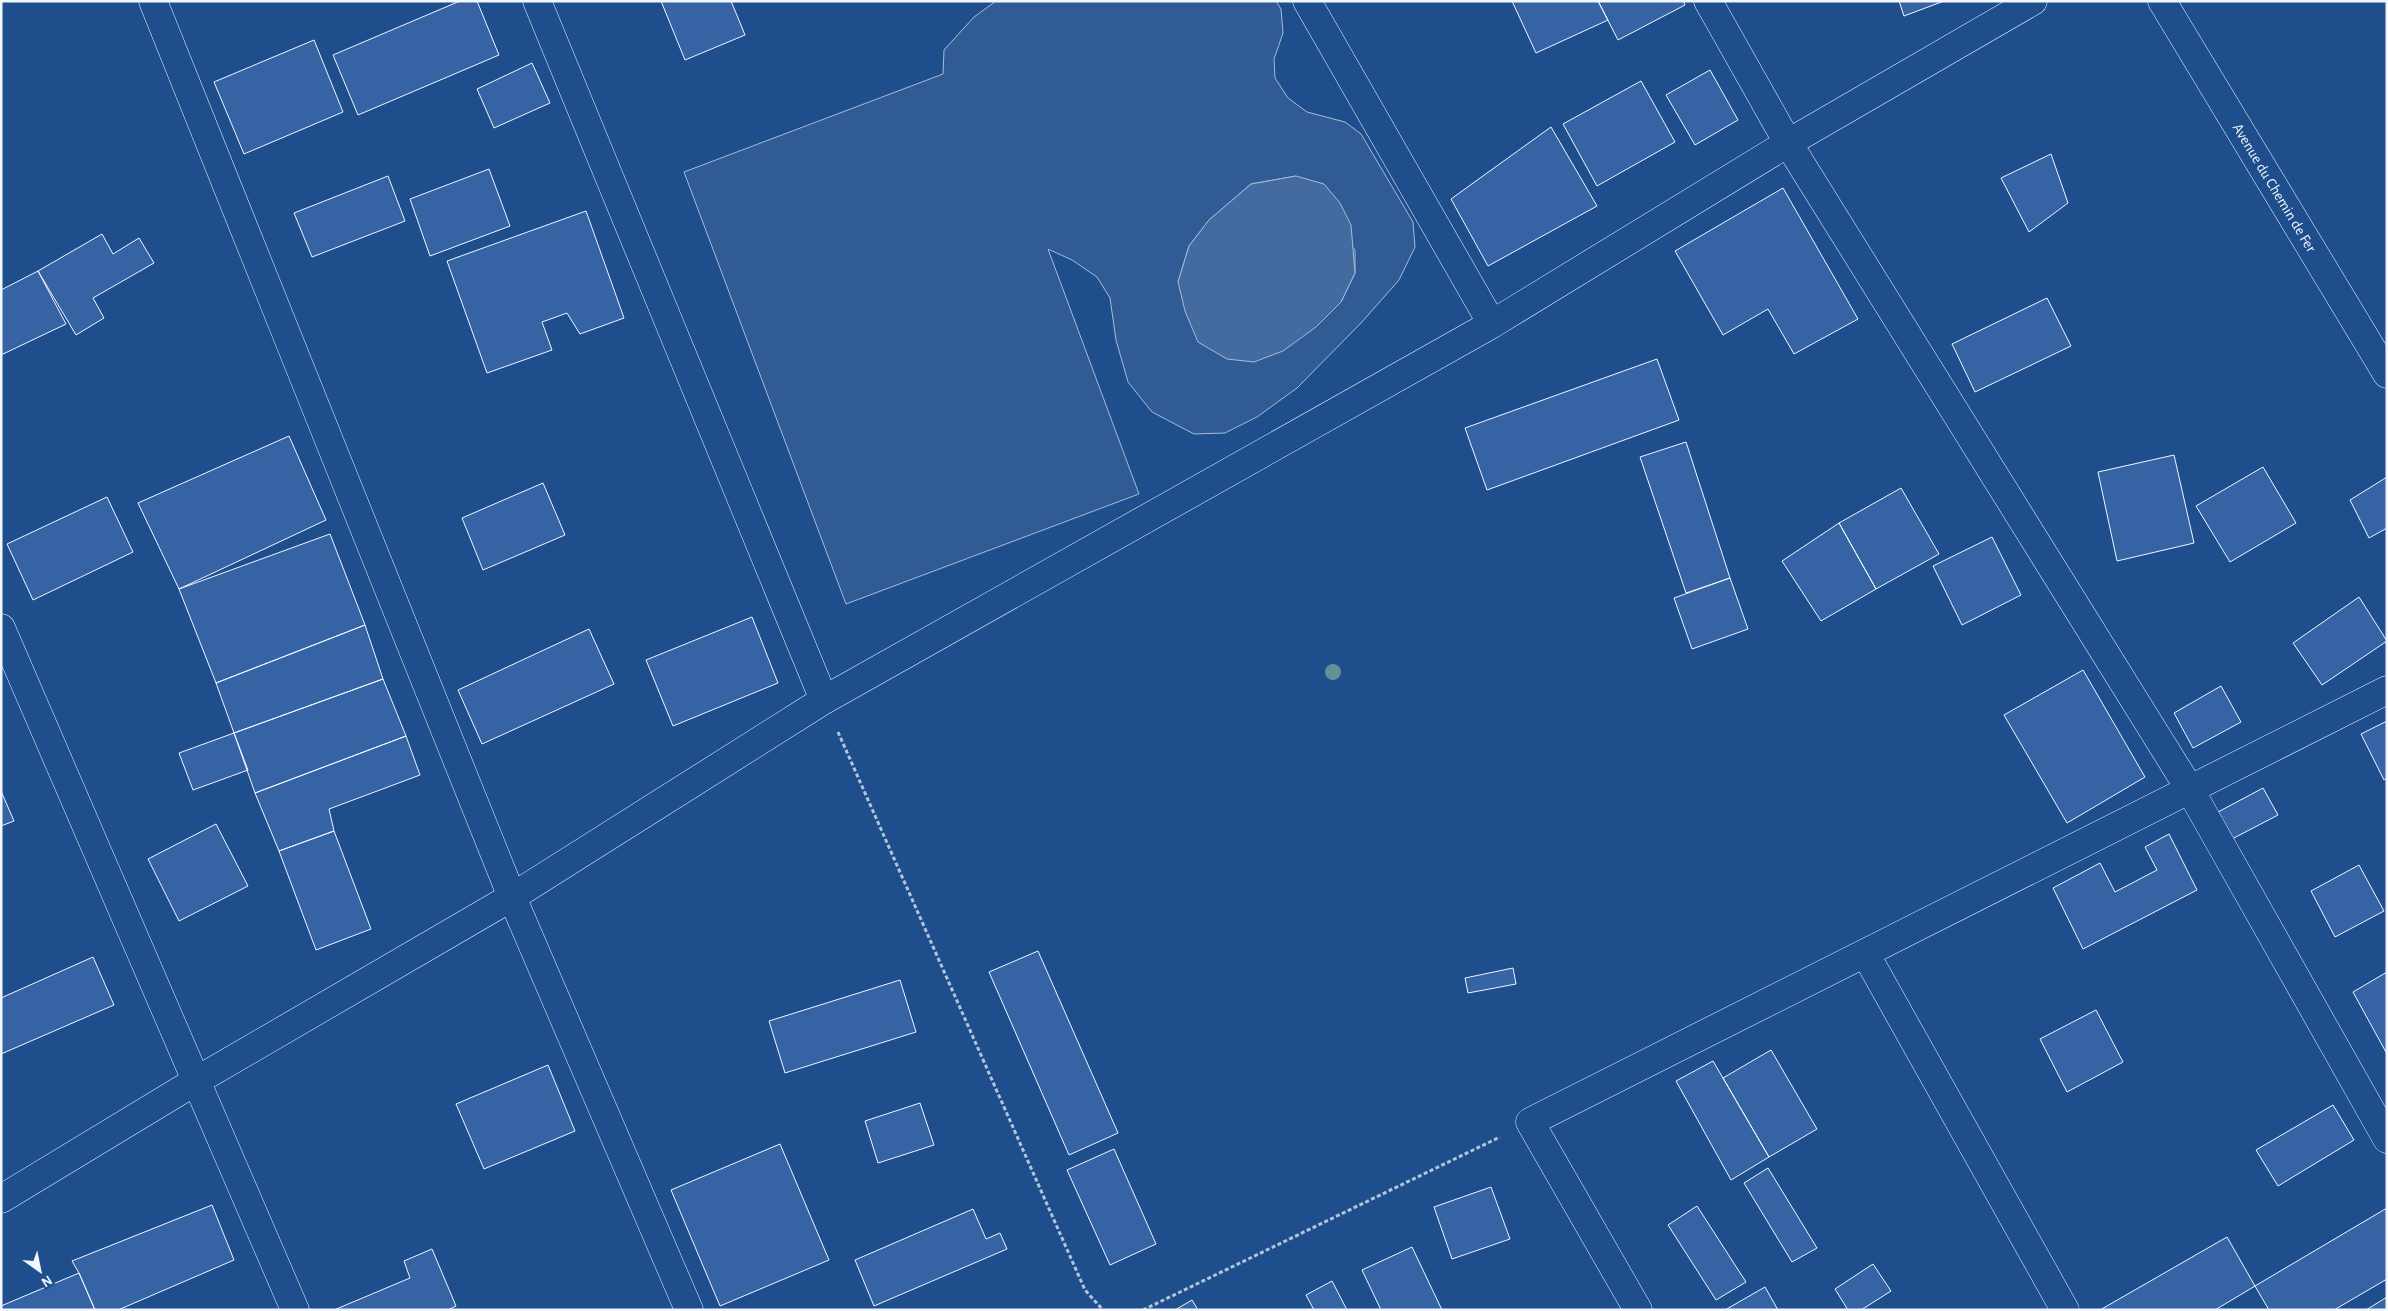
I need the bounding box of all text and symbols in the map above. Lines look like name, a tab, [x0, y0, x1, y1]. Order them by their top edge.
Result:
street label: Avenue du Chemin de Fer	[2230, 121, 2319, 255]
north arrow	[15, 1246, 65, 1296]
text: N	[39, 1273, 54, 1290]

